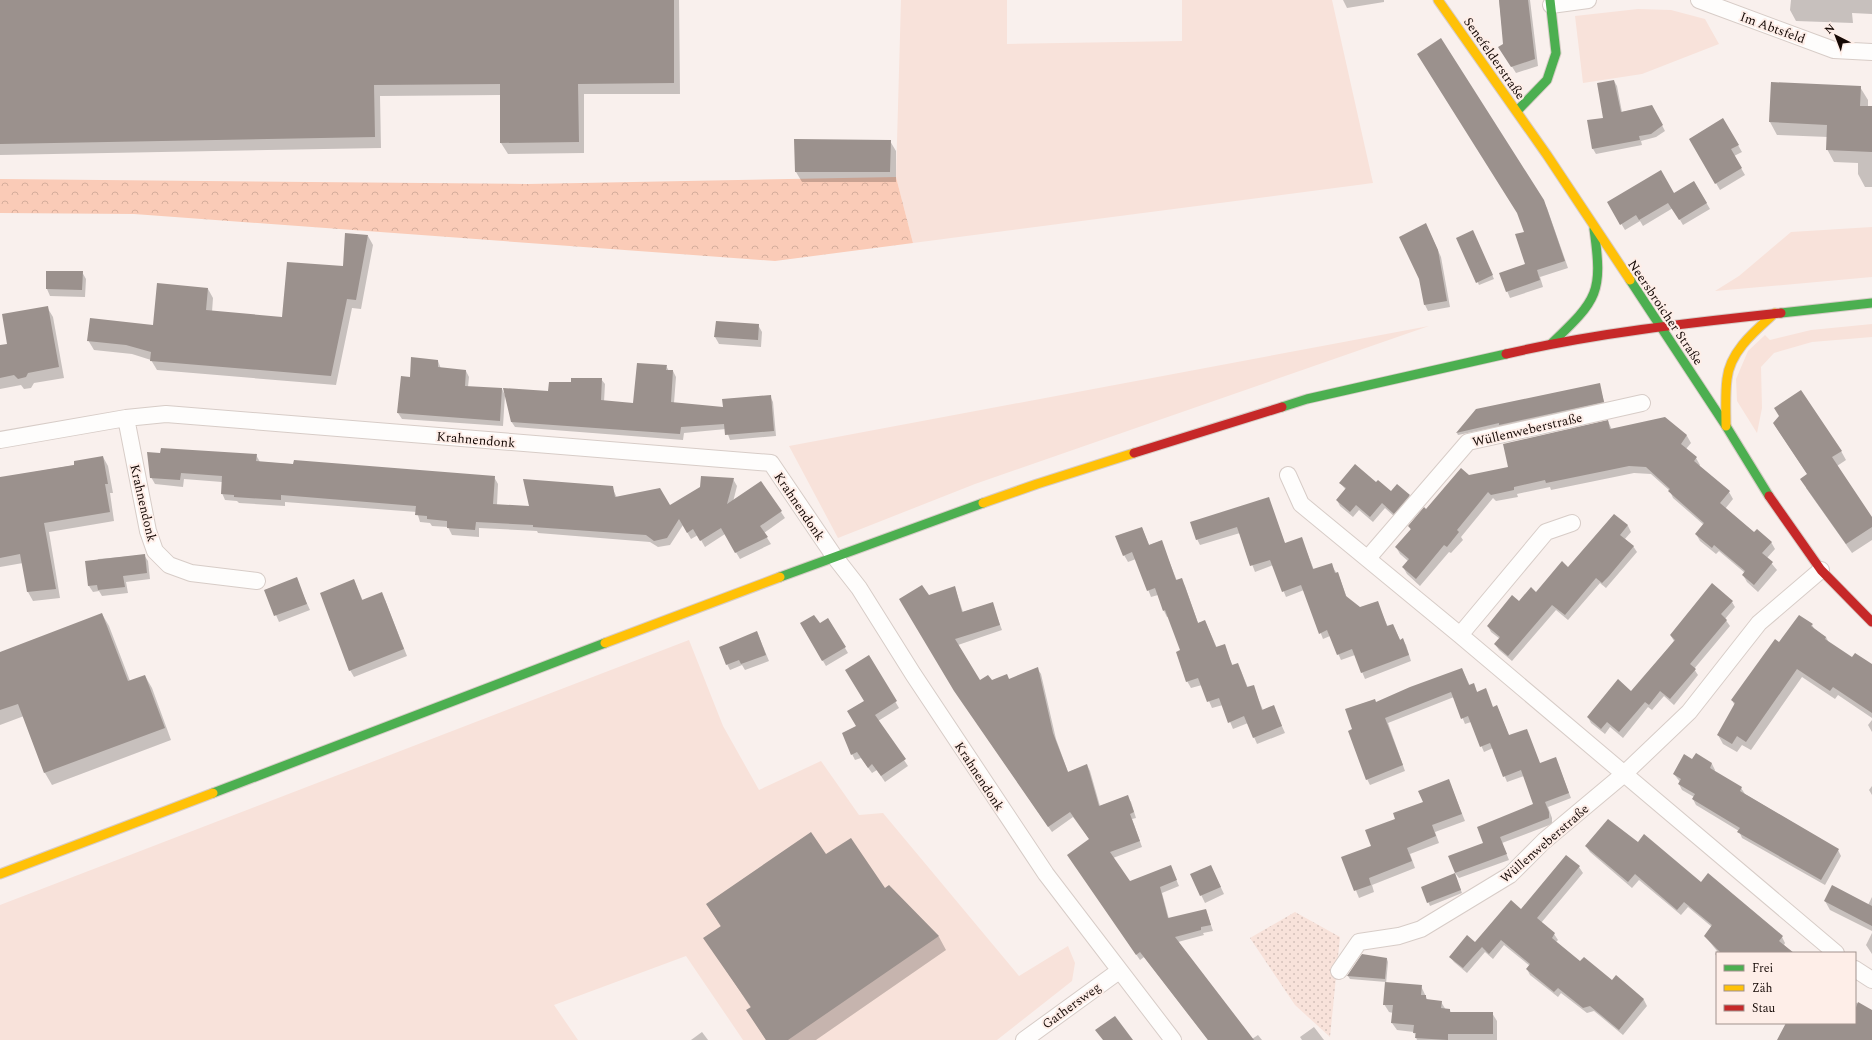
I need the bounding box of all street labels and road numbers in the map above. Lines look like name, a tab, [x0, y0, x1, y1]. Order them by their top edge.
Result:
street label: Im Abtsfeld	[1737, 7, 1808, 49]
street label: Senefelderstraße	[1458, 13, 1530, 104]
street label: Neersbroicher Straße	[1622, 256, 1708, 369]
street label: Wüllenweberstraße	[1470, 408, 1584, 452]
street label: Krahnendonk	[436, 427, 516, 453]
street label: Krahnendonk	[124, 462, 162, 544]
street label: Krahnendonk	[769, 468, 830, 545]
street label: Krahnendonk	[949, 738, 1009, 815]
street label: Wüllenweberstraße	[1496, 799, 1594, 888]
street label: Gathersweg	[1038, 978, 1105, 1034]

